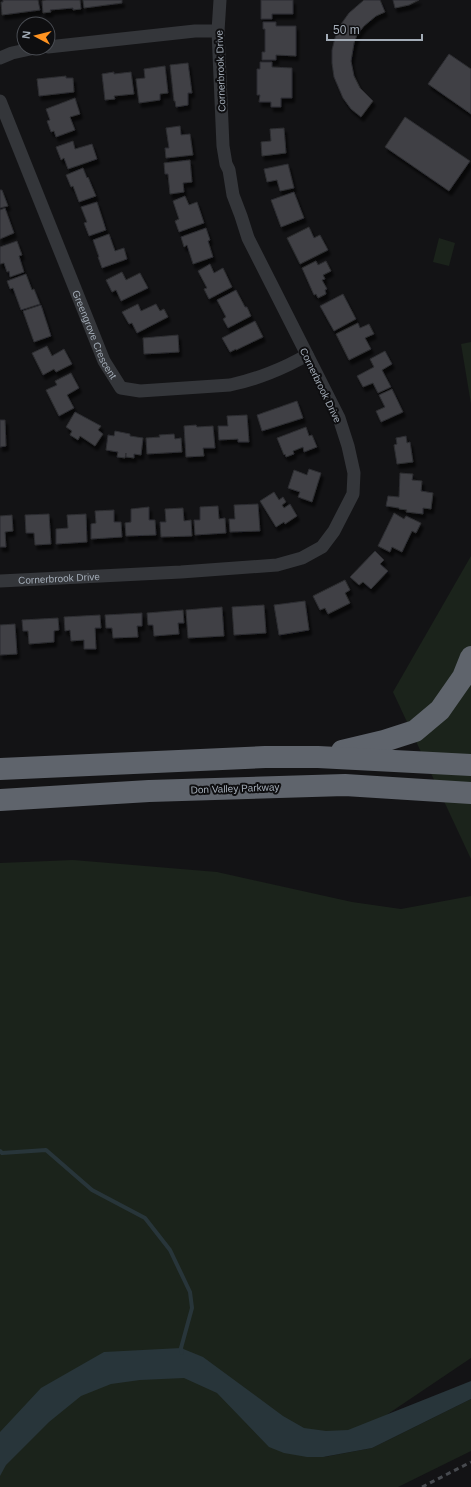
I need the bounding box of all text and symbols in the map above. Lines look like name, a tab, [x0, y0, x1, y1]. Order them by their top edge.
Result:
north arrow	[16, 16, 56, 56]
scale bar	[327, 16, 422, 42]
text: 50 m	[333, 23, 360, 37]
text: N	[20, 30, 33, 39]
street label: Cornerbrook Drive	[214, 30, 227, 112]
street label: Greengrove Crescent	[70, 289, 119, 381]
street label: Cornerbrook Drive	[298, 346, 344, 425]
street label: Cornerbrook Drive	[18, 571, 101, 586]
street label: Don Valley Parkway	[190, 781, 280, 796]

